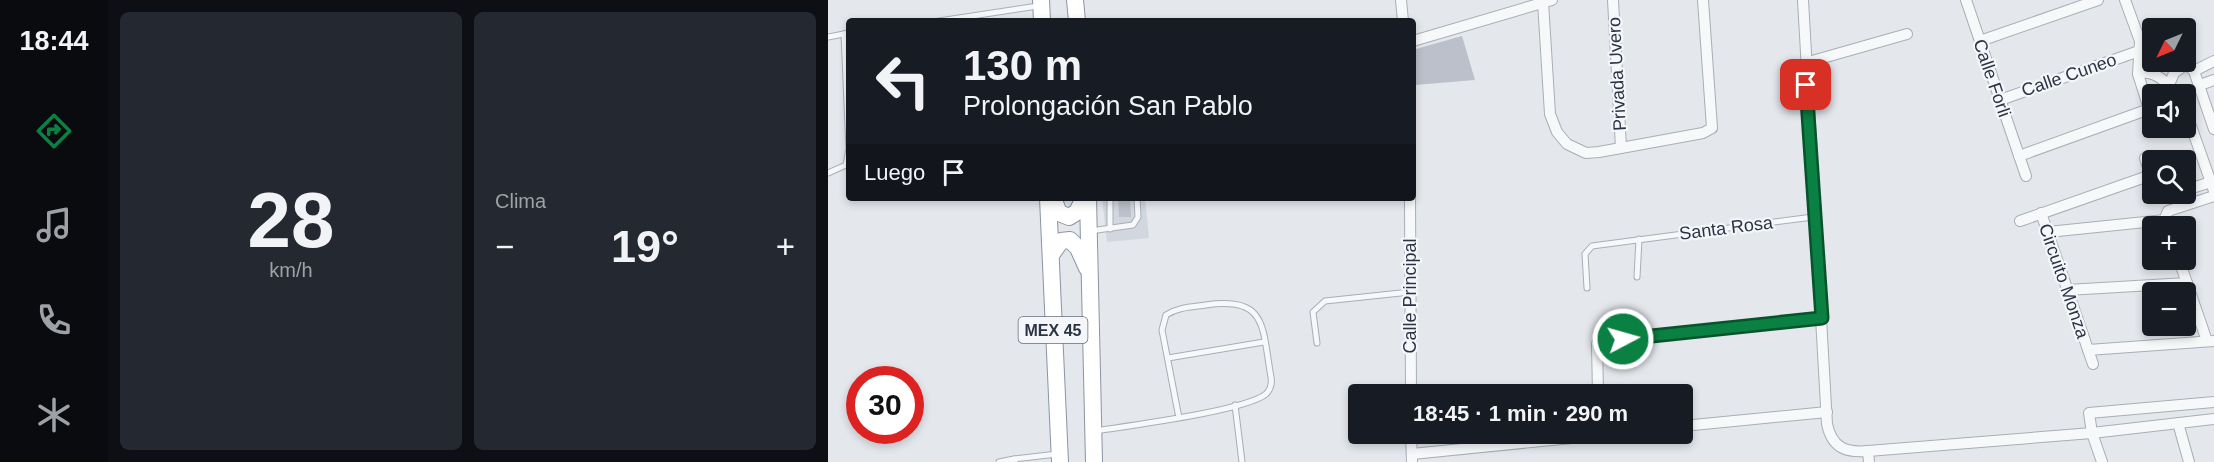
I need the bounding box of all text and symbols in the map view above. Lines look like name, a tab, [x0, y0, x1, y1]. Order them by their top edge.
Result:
street label: Privada Uvero	[1604, 17, 1630, 131]
north arrow	[2142, 18, 2196, 72]
map controls	[2142, 18, 2196, 336]
text: 18:44	[19, 26, 89, 56]
street label: Calle Forli	[1969, 36, 2015, 120]
icon: left	[864, 42, 942, 120]
text: 130 m	[963, 42, 1082, 89]
street label: Calle Cuneo	[2019, 49, 2119, 101]
pin	[1780, 59, 1831, 110]
icon: arrive	[1789, 68, 1822, 101]
button: sound	[2142, 84, 2196, 138]
text: Prolongación San Pablo	[963, 91, 1253, 121]
icon: directions	[33, 110, 75, 152]
button: search	[2142, 150, 2196, 204]
icon: arrive	[937, 156, 970, 189]
text: Luego	[864, 160, 925, 185]
text: 28	[248, 176, 334, 264]
text: Clima	[495, 190, 546, 212]
icon: music	[33, 204, 75, 246]
street label: Santa Rosa	[1678, 212, 1775, 244]
button: +	[2142, 216, 2196, 270]
text: 19°	[611, 221, 679, 272]
street label: Circuito Monza	[2035, 221, 2093, 342]
text: −	[495, 228, 514, 265]
text: +	[776, 228, 795, 265]
street label: Calle Principal	[1400, 238, 1420, 354]
text: km/h	[269, 259, 313, 281]
button: −	[2142, 282, 2196, 336]
icon: phone	[33, 299, 75, 341]
position arrow	[1591, 307, 1655, 371]
road number: MEX 45	[1018, 317, 1088, 343]
speed limit sign: 30	[846, 366, 924, 444]
icon: climate	[33, 394, 75, 436]
text: 18:45 · 1 min · 290 m	[1413, 401, 1628, 426]

